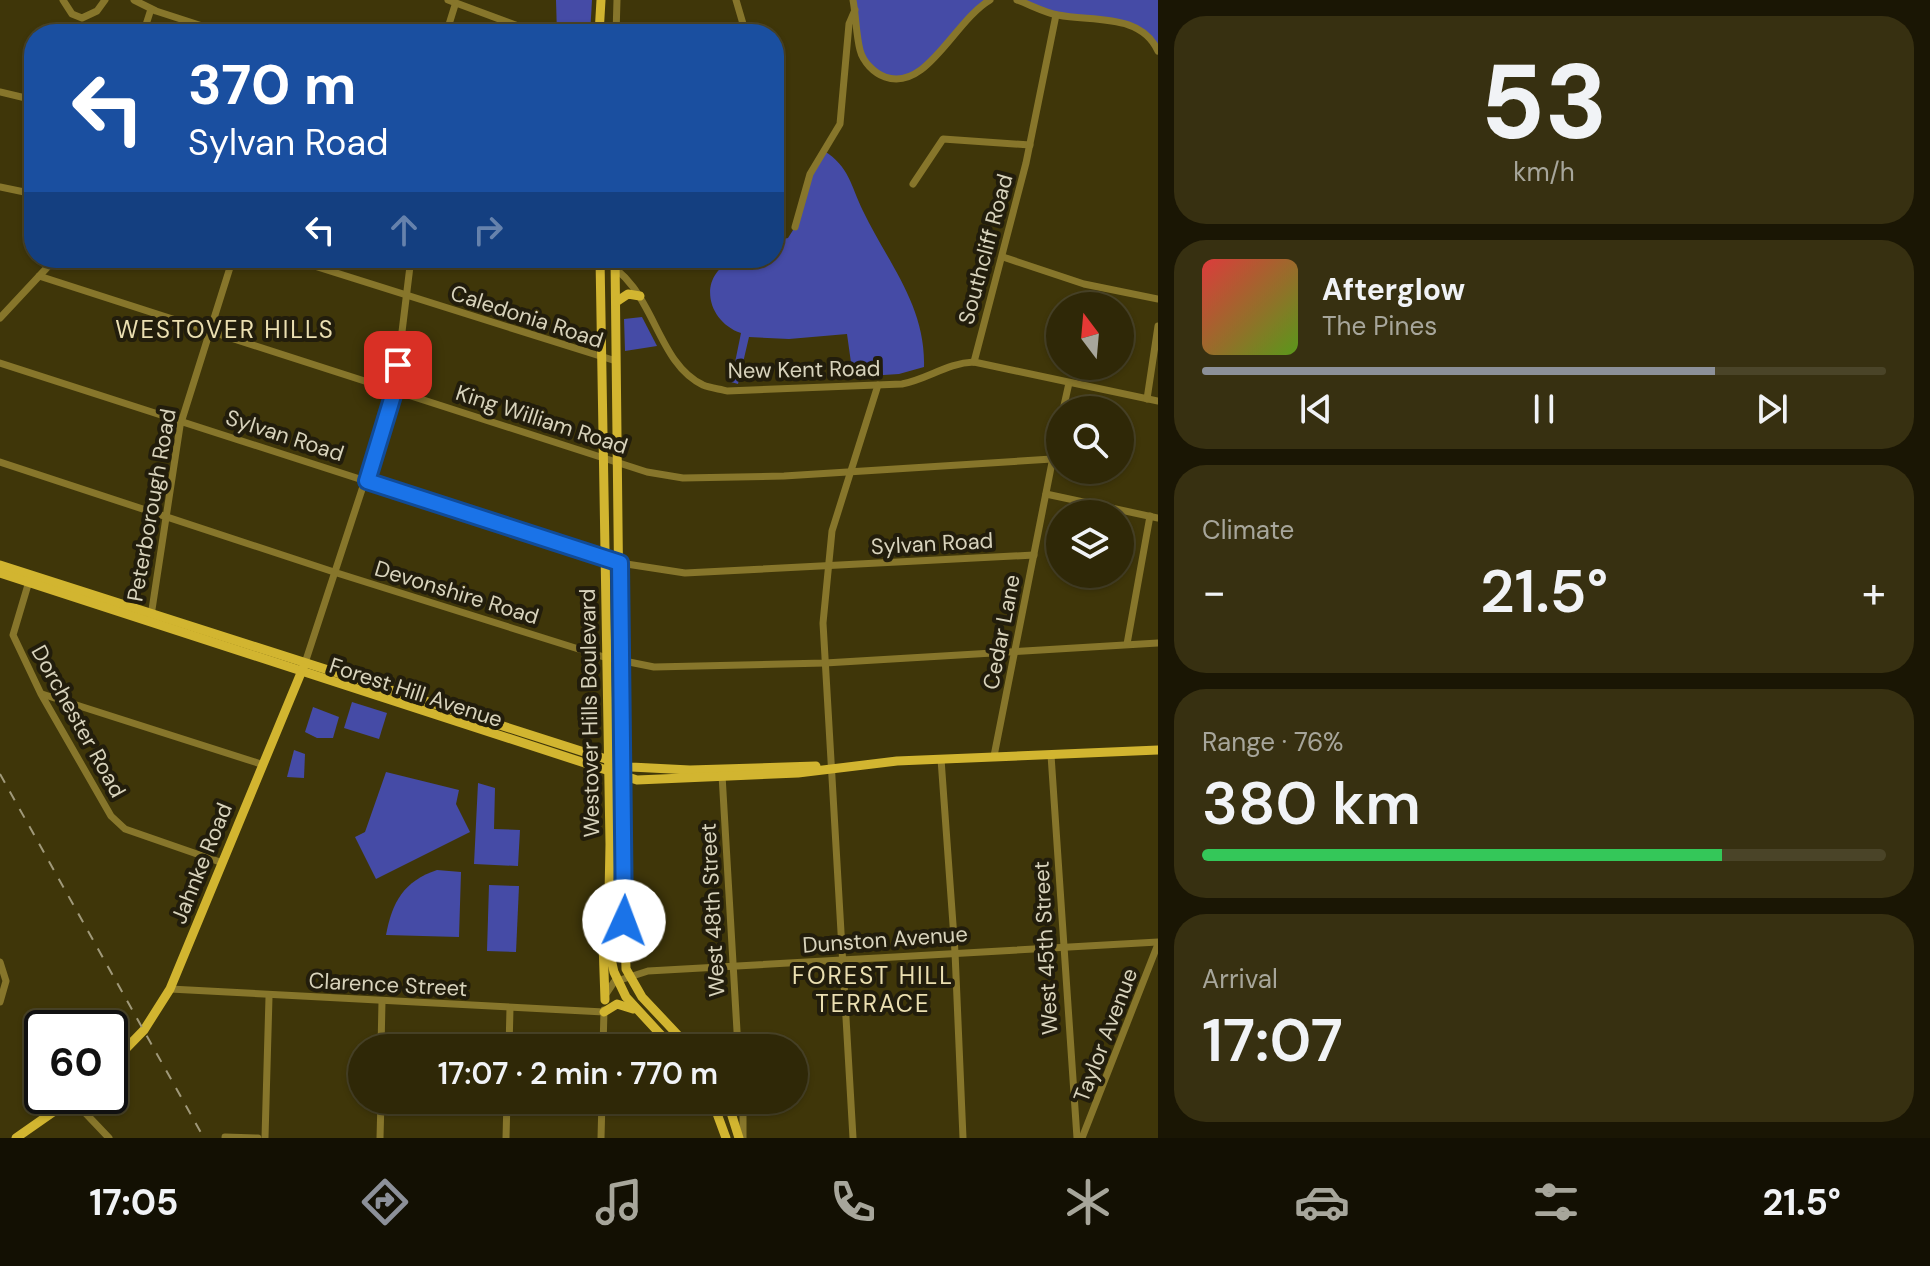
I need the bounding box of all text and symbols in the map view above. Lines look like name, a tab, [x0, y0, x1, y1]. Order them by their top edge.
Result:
text: 53	[1480, 35, 1608, 170]
text: 370 m	[188, 48, 356, 121]
icon: left	[56, 56, 160, 160]
text: Sylvan Road	[188, 119, 389, 166]
text: km/h	[1513, 155, 1575, 189]
street label: Southcliff Road	[951, 171, 1019, 328]
icon: left	[298, 208, 342, 252]
icon: ahead	[382, 208, 426, 252]
icon: right	[466, 208, 510, 252]
text: Afterglow	[1322, 270, 1465, 309]
street label: Caledonia Road	[447, 278, 607, 355]
north arrow	[1046, 292, 1134, 380]
map controls	[1046, 292, 1134, 588]
text: The Pines	[1322, 309, 1437, 343]
district label: WESTOVER HILLS	[115, 314, 335, 345]
pin	[364, 331, 432, 399]
icon: arrive	[376, 343, 420, 387]
street label: New Kent Road	[727, 354, 881, 385]
street label: King William Road	[452, 378, 632, 461]
icon: previous	[1294, 387, 1338, 431]
icon: pause	[1522, 387, 1566, 431]
icon: next	[1750, 387, 1794, 431]
button: search	[1046, 396, 1134, 484]
street label: Sylvan Road	[222, 403, 348, 468]
street label: Peterborough Road	[120, 406, 183, 604]
button: layers	[1046, 500, 1134, 588]
text: Climate	[1202, 513, 1294, 547]
street label: Sylvan Road	[870, 526, 994, 561]
text: 21.5°	[1480, 552, 1608, 631]
street label: Devonshire Road	[371, 554, 542, 631]
text: −	[1202, 563, 1226, 621]
text: +	[1862, 563, 1886, 621]
street label: Cedar Lane	[976, 572, 1027, 692]
street label: Westover Hills Boulevard	[573, 588, 606, 838]
street label: Dorchester Road	[25, 640, 133, 803]
street label: Forest Hill Avenue	[326, 651, 506, 734]
text: Range · 76%	[1202, 725, 1343, 759]
text: 380 km	[1202, 764, 1421, 843]
street label: Jahnke Road	[164, 798, 239, 928]
street label: West 48th Street	[693, 822, 732, 998]
street label: West 45th Street	[1026, 860, 1065, 1036]
position arrow	[582, 879, 666, 963]
street label: Dunston Avenue	[801, 919, 969, 960]
district label: FOREST HILL TERRACE	[792, 960, 954, 1019]
text: Arrival	[1202, 962, 1278, 996]
street label: Taylor Avenue	[1067, 964, 1144, 1106]
street label: Clarence Street	[308, 966, 468, 1003]
text: 17:07	[1202, 1001, 1343, 1080]
speed limit sign: 60	[24, 1010, 128, 1114]
text: 17:07 · 2 min · 770 m	[438, 1054, 718, 1093]
icon: directions	[357, 1174, 413, 1230]
icon: music	[591, 1174, 647, 1230]
icon: phone	[825, 1174, 881, 1230]
icon: climate	[1060, 1174, 1116, 1230]
icon: car	[1294, 1174, 1350, 1230]
icon: filters	[1528, 1174, 1584, 1230]
text: 17:05	[89, 1179, 178, 1226]
text: 21.5°	[1762, 1179, 1841, 1226]

